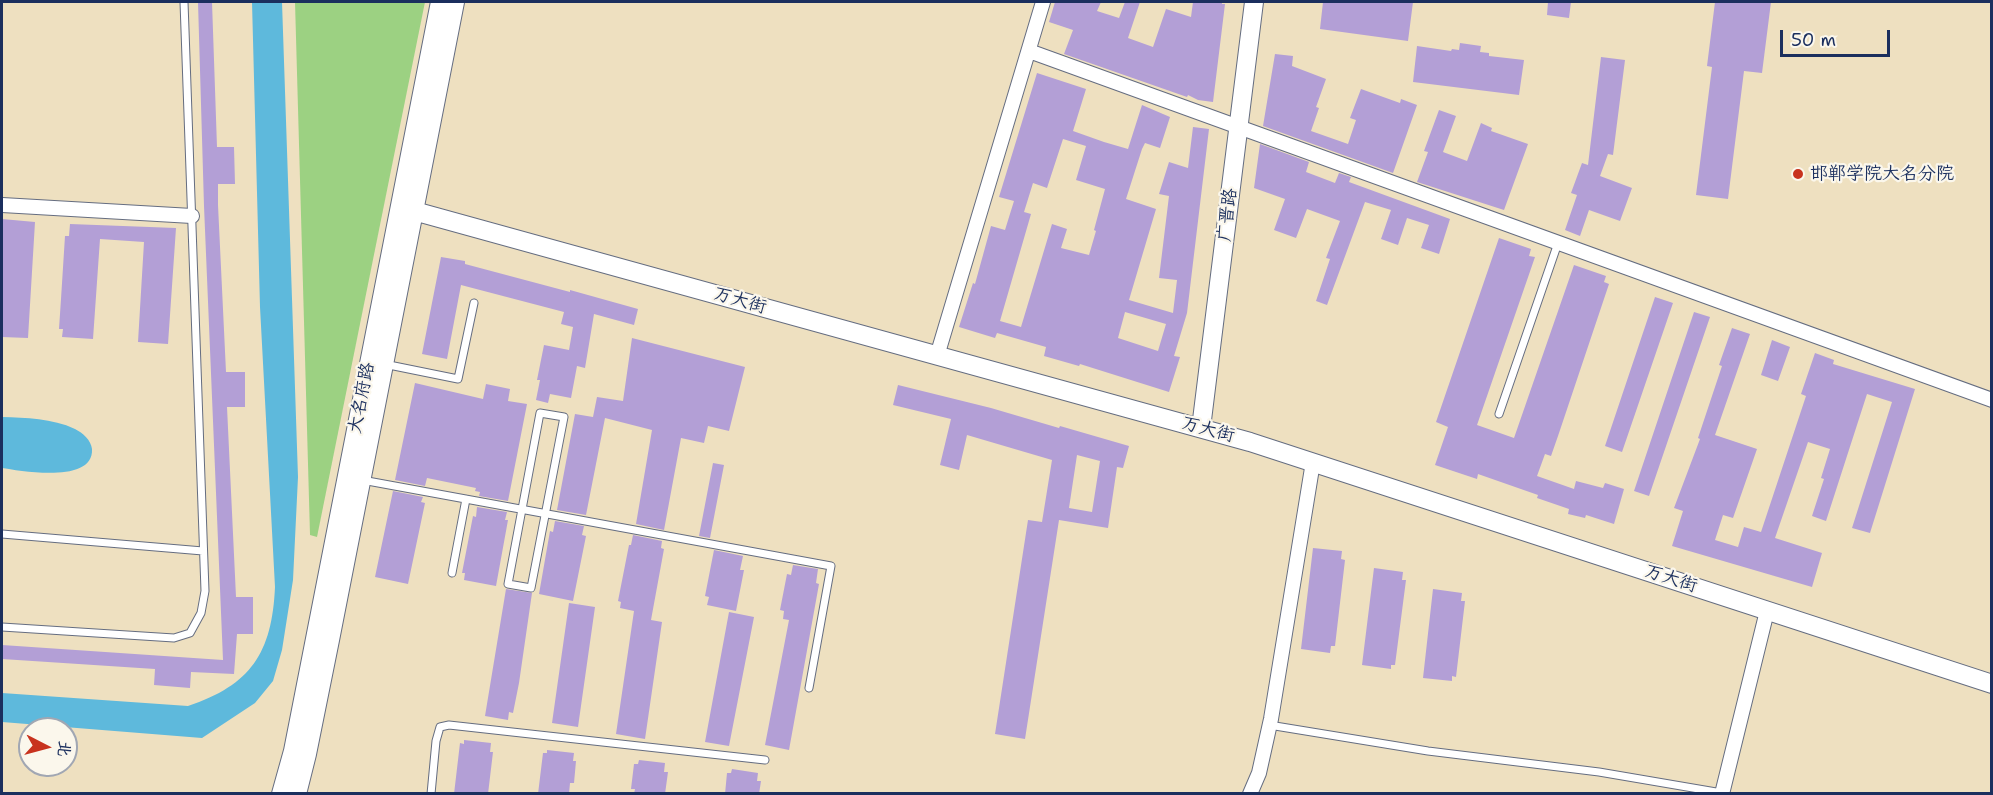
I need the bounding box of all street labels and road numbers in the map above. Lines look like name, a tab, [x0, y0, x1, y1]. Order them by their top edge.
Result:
street label: 广晋路	[1214, 187, 1242, 243]
street label: 万大街	[711, 283, 769, 319]
street label: 大名府路	[345, 361, 379, 435]
street label: 万大街	[1179, 413, 1237, 447]
street label: 万大街	[1642, 560, 1700, 598]

